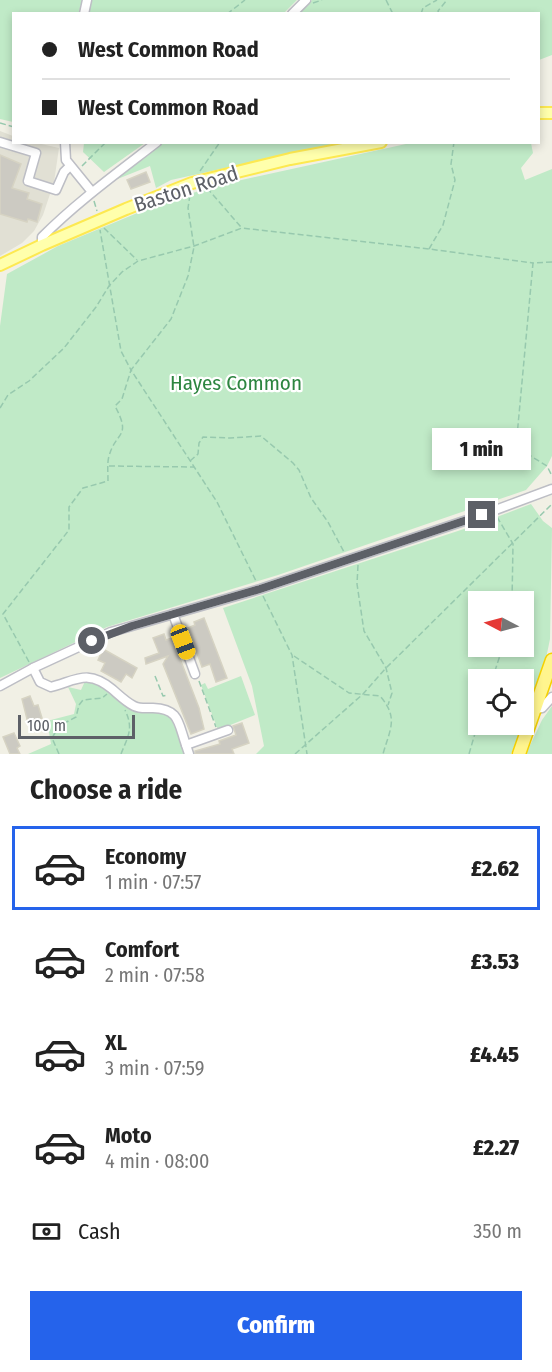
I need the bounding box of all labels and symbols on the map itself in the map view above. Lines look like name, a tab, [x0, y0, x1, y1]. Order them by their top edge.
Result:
street label: Baston Road	[131, 160, 241, 218]
park label: Hayes Common	[170, 370, 302, 396]
callout: 1 min	[432, 428, 532, 470]
route end	[468, 501, 495, 528]
north arrow	[468, 591, 534, 657]
car	[168, 622, 198, 662]
route start	[78, 627, 105, 654]
scale bar	[18, 712, 135, 740]

